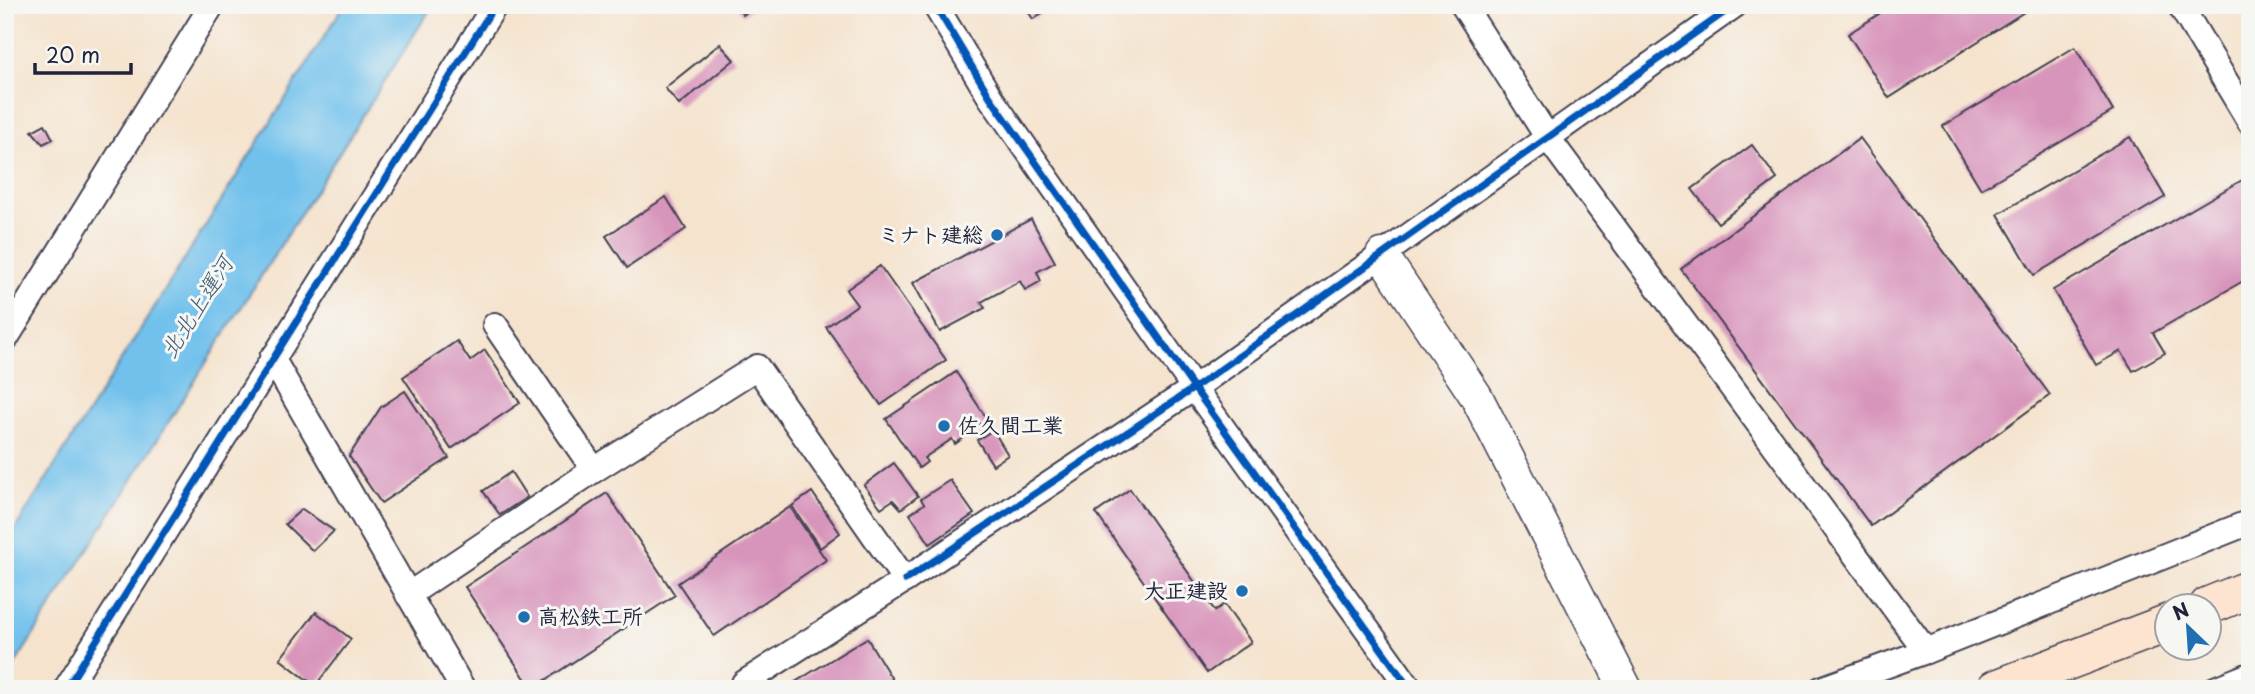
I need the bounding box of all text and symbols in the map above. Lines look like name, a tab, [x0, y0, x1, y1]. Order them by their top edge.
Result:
scale bar	[35, 32, 131, 76]
text: 20 m	[46, 38, 100, 70]
place label: ミナト建総	[878, 217, 983, 249]
marker: ミナト建総	[989, 227, 1005, 243]
water label: 北北上運河	[150, 246, 243, 364]
place label: 佐久間工業	[958, 408, 1063, 440]
marker: 佐久間工業	[936, 418, 952, 434]
place label: 大正建設	[1144, 573, 1228, 605]
marker: 大正建設	[1234, 583, 1250, 599]
north arrow	[2154, 592, 2224, 662]
text: N	[2168, 595, 2193, 627]
place label: 高松鉄工所	[538, 599, 643, 631]
marker: 高松鉄工所	[516, 609, 532, 625]

